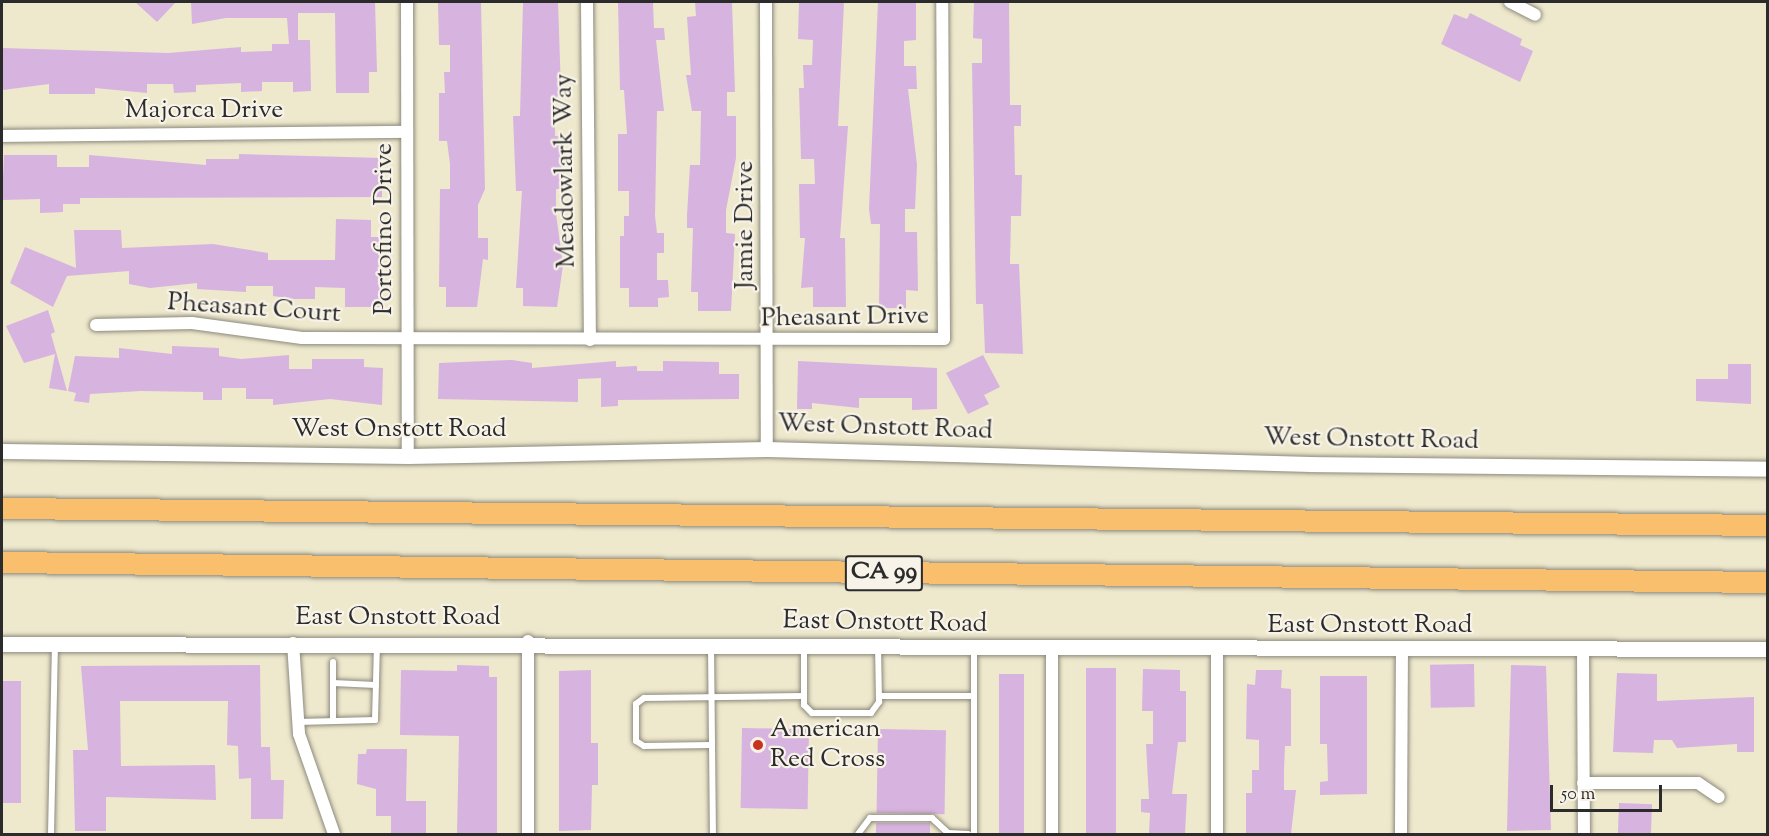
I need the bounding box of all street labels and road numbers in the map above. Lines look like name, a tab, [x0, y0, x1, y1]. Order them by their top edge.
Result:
street label: Meadowlark Way	[549, 73, 583, 269]
street label: Majorca Drive	[125, 95, 283, 127]
street label: Portofino Drive	[369, 143, 401, 315]
street label: Jamie Drive	[730, 161, 762, 289]
street label: Pheasant Court	[166, 287, 342, 331]
street label: Pheasant Drive	[761, 301, 929, 335]
street label: West Onstott Road	[777, 409, 993, 447]
street label: West Onstott Road	[291, 414, 507, 446]
street label: West Onstott Road	[1263, 423, 1479, 457]
road number: CA 99	[844, 552, 924, 594]
street label: East Onstott Road	[296, 602, 500, 634]
street label: East Onstott Road	[782, 606, 988, 640]
street label: East Onstott Road	[1268, 610, 1472, 642]

